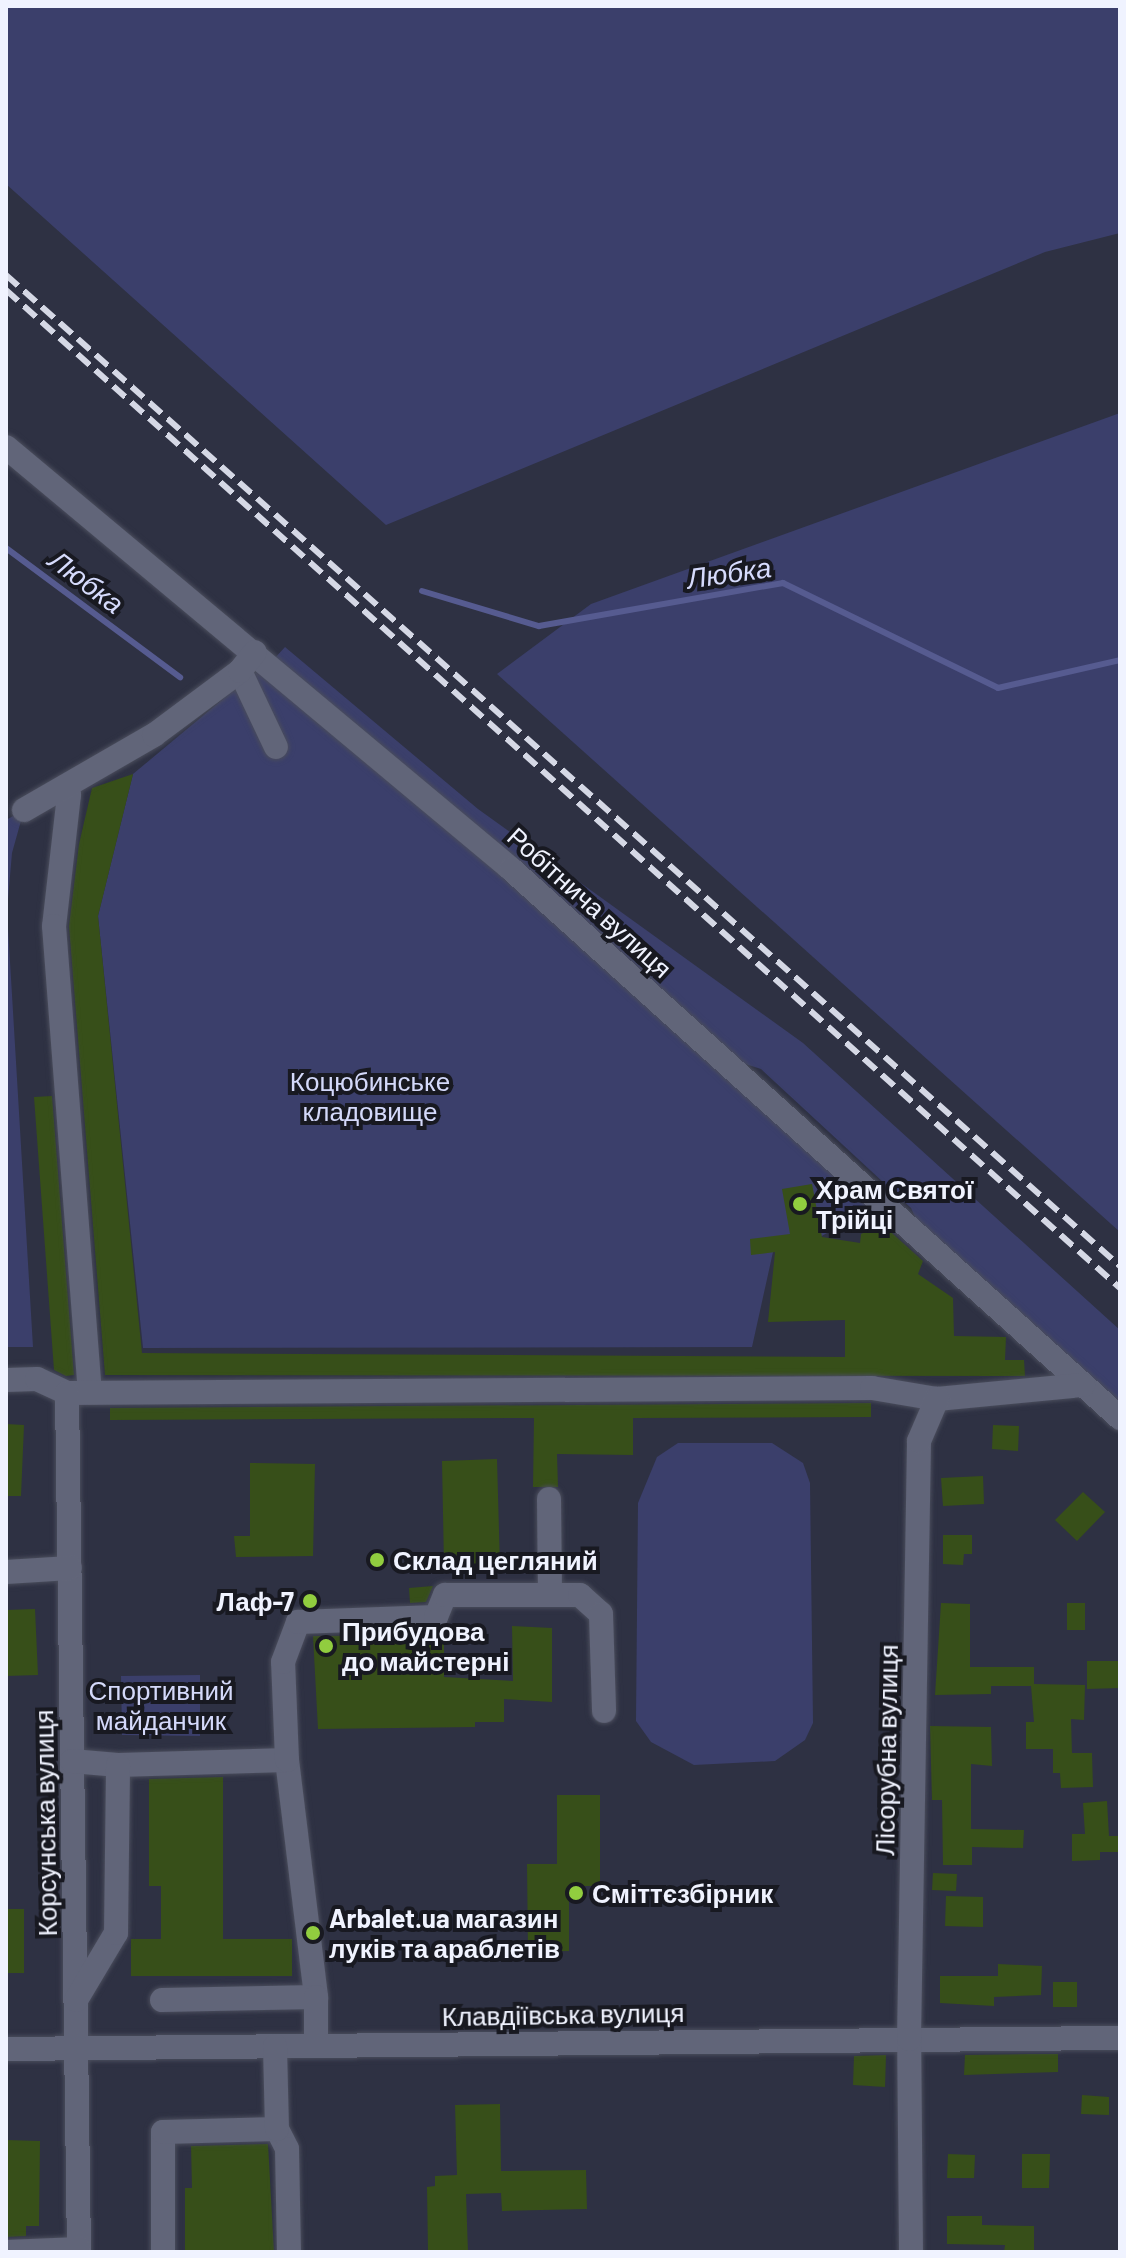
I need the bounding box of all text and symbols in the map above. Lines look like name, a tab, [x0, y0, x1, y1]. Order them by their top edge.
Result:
water label: Любка	[43, 542, 131, 620]
water label: Любка	[685, 549, 773, 595]
street label: Робітнича вулиця	[502, 820, 678, 984]
park label: Коцюбинське кладовище	[290, 1065, 450, 1126]
place label: Храм Святої Трійці	[816, 1173, 973, 1234]
marker: Храм Святої Трійці	[791, 1195, 809, 1213]
place label: Склад цегляний	[393, 1544, 598, 1576]
marker: Склад цегляний	[368, 1551, 386, 1569]
place label: Лаф-7	[216, 1585, 294, 1617]
marker: Лаф-7	[301, 1592, 319, 1610]
place label: Прибудова до майстерні	[342, 1615, 509, 1676]
marker: Прибудова до майстерні	[317, 1637, 335, 1655]
street label: Лісорубна вулиця	[869, 1644, 903, 1856]
park label: Спортивний майданчик	[89, 1674, 233, 1736]
street label: Корсунська вулиця	[27, 1709, 63, 1937]
place label: Сміттєзбірник	[592, 1877, 773, 1909]
marker: Сміттєзбірник	[567, 1884, 585, 1902]
place label: Arbalet.ua магазин луків та араблетів	[329, 1902, 560, 1964]
marker: Arbalet.ua магазин луків та араблетів	[304, 1924, 322, 1942]
street label: Клавдіївська вулиця	[442, 1996, 684, 2032]

